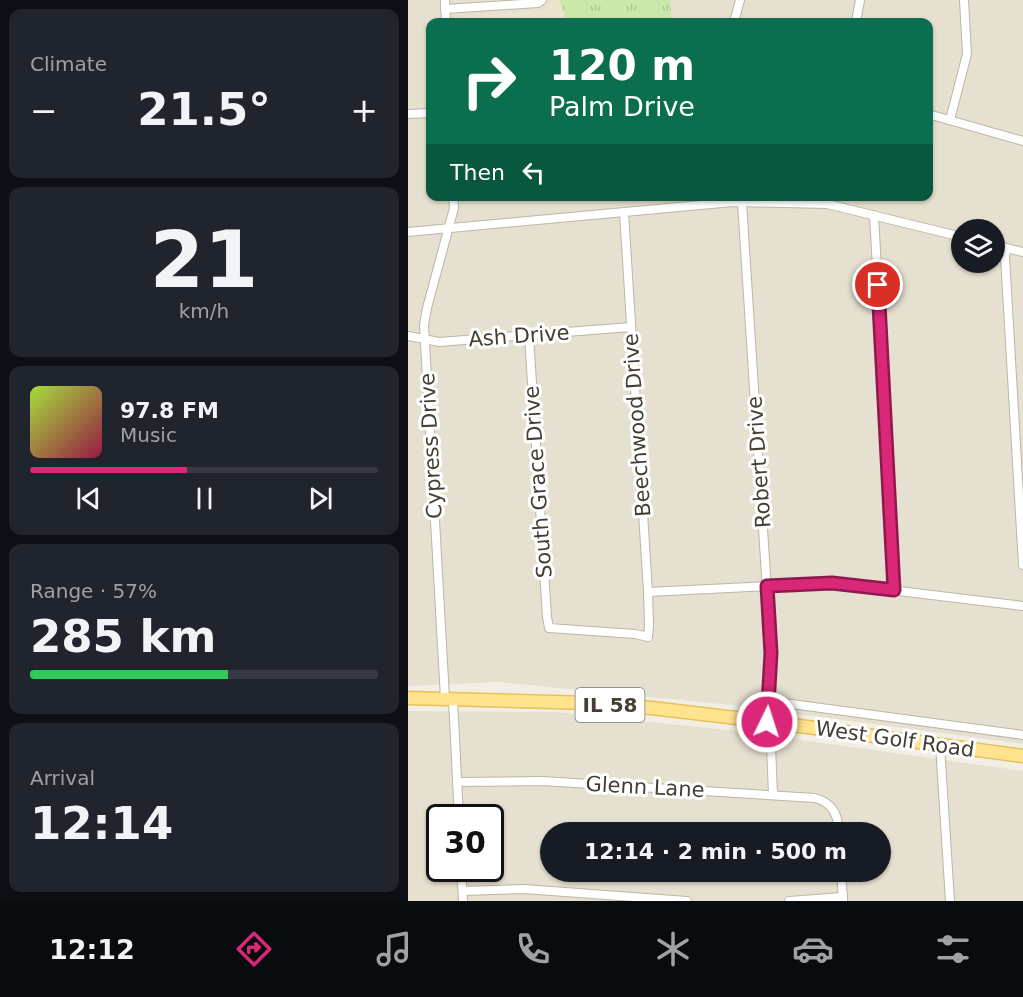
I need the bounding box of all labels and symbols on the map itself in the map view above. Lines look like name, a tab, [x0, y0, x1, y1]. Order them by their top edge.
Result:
pin	[852, 259, 903, 310]
street label: Ash Drive	[468, 320, 570, 352]
street label: Beechwood Drive	[619, 332, 655, 518]
street label: Cypress Drive	[415, 372, 447, 520]
street label: South Grace Drive	[519, 385, 557, 579]
street label: Robert Drive	[742, 395, 776, 529]
road number: IL 58	[576, 688, 644, 722]
position arrow	[735, 690, 799, 754]
street label: West Golf Road	[814, 716, 976, 762]
street label: Glenn Lane	[585, 772, 705, 802]
speed limit sign: 30	[426, 804, 504, 882]

